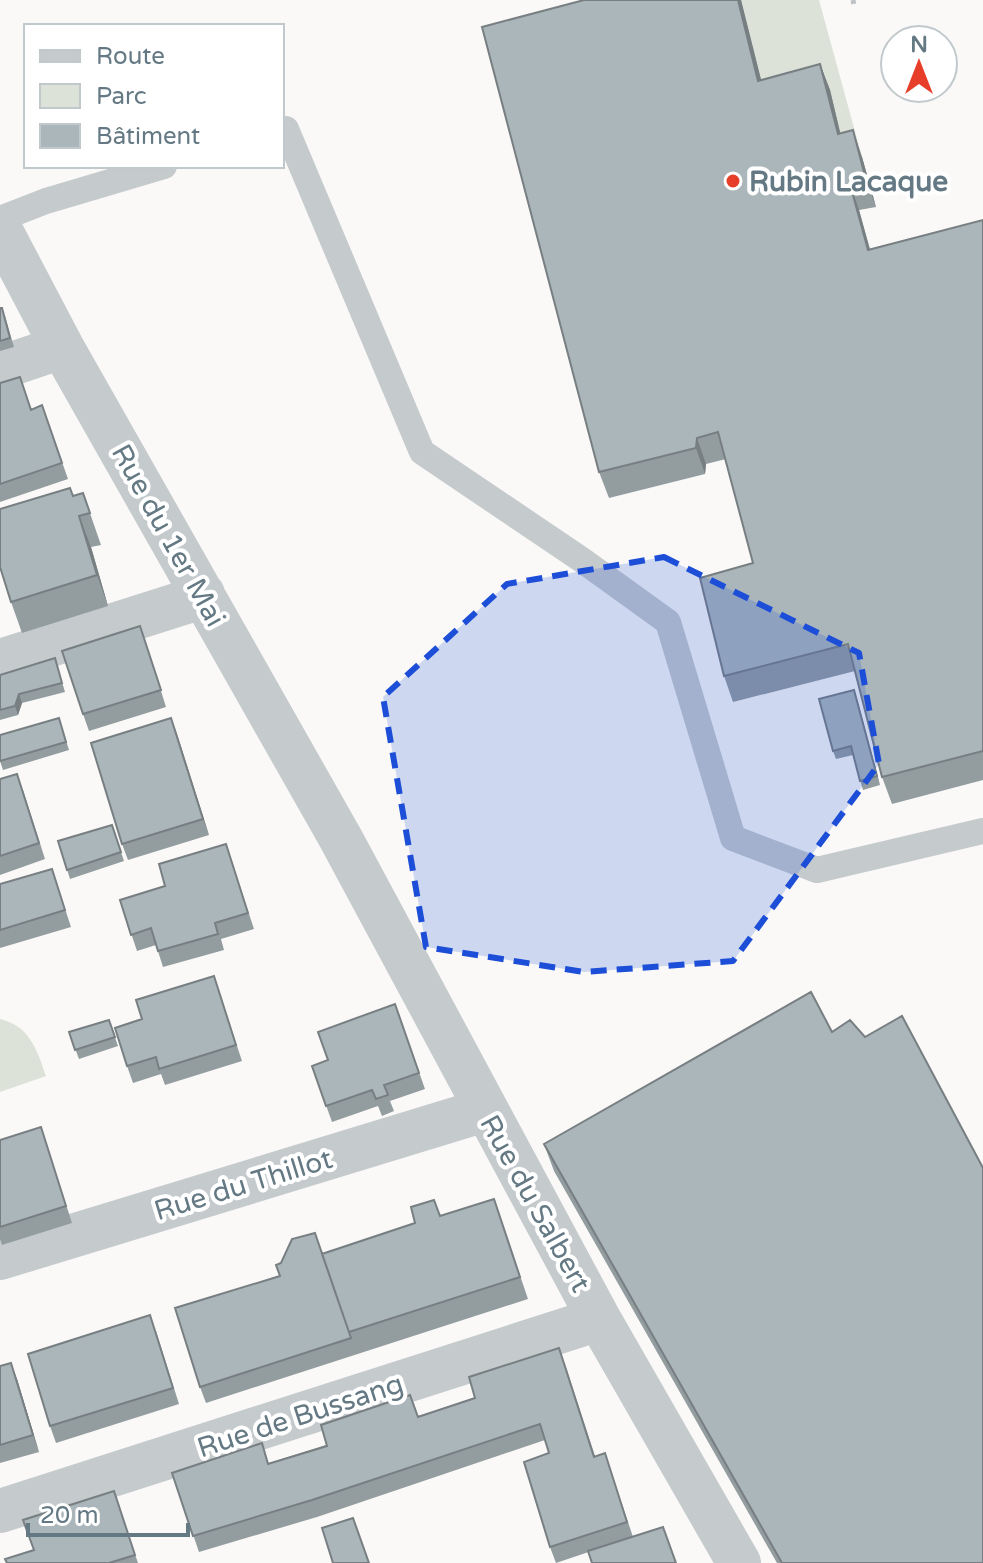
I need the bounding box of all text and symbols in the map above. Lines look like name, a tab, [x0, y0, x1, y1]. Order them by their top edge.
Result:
legend	[24, 24, 284, 168]
north arrow	[879, 24, 959, 104]
text: N	[910, 32, 928, 58]
text: Route	[96, 42, 165, 71]
text: Parc	[96, 82, 147, 111]
text: Bâtiment	[96, 122, 200, 151]
place label: Rubin Lacaque	[749, 165, 948, 199]
marker: Rubin Lacaque	[724, 172, 742, 190]
street label: Rue du 1er Mai	[104, 438, 232, 633]
street label: Rue du Salbert	[472, 1109, 598, 1298]
street label: Rue du Thillot	[150, 1142, 337, 1228]
street label: Rue de Bussang	[193, 1367, 408, 1465]
scale bar	[28, 1487, 188, 1537]
text: 20 m	[40, 1501, 98, 1530]

